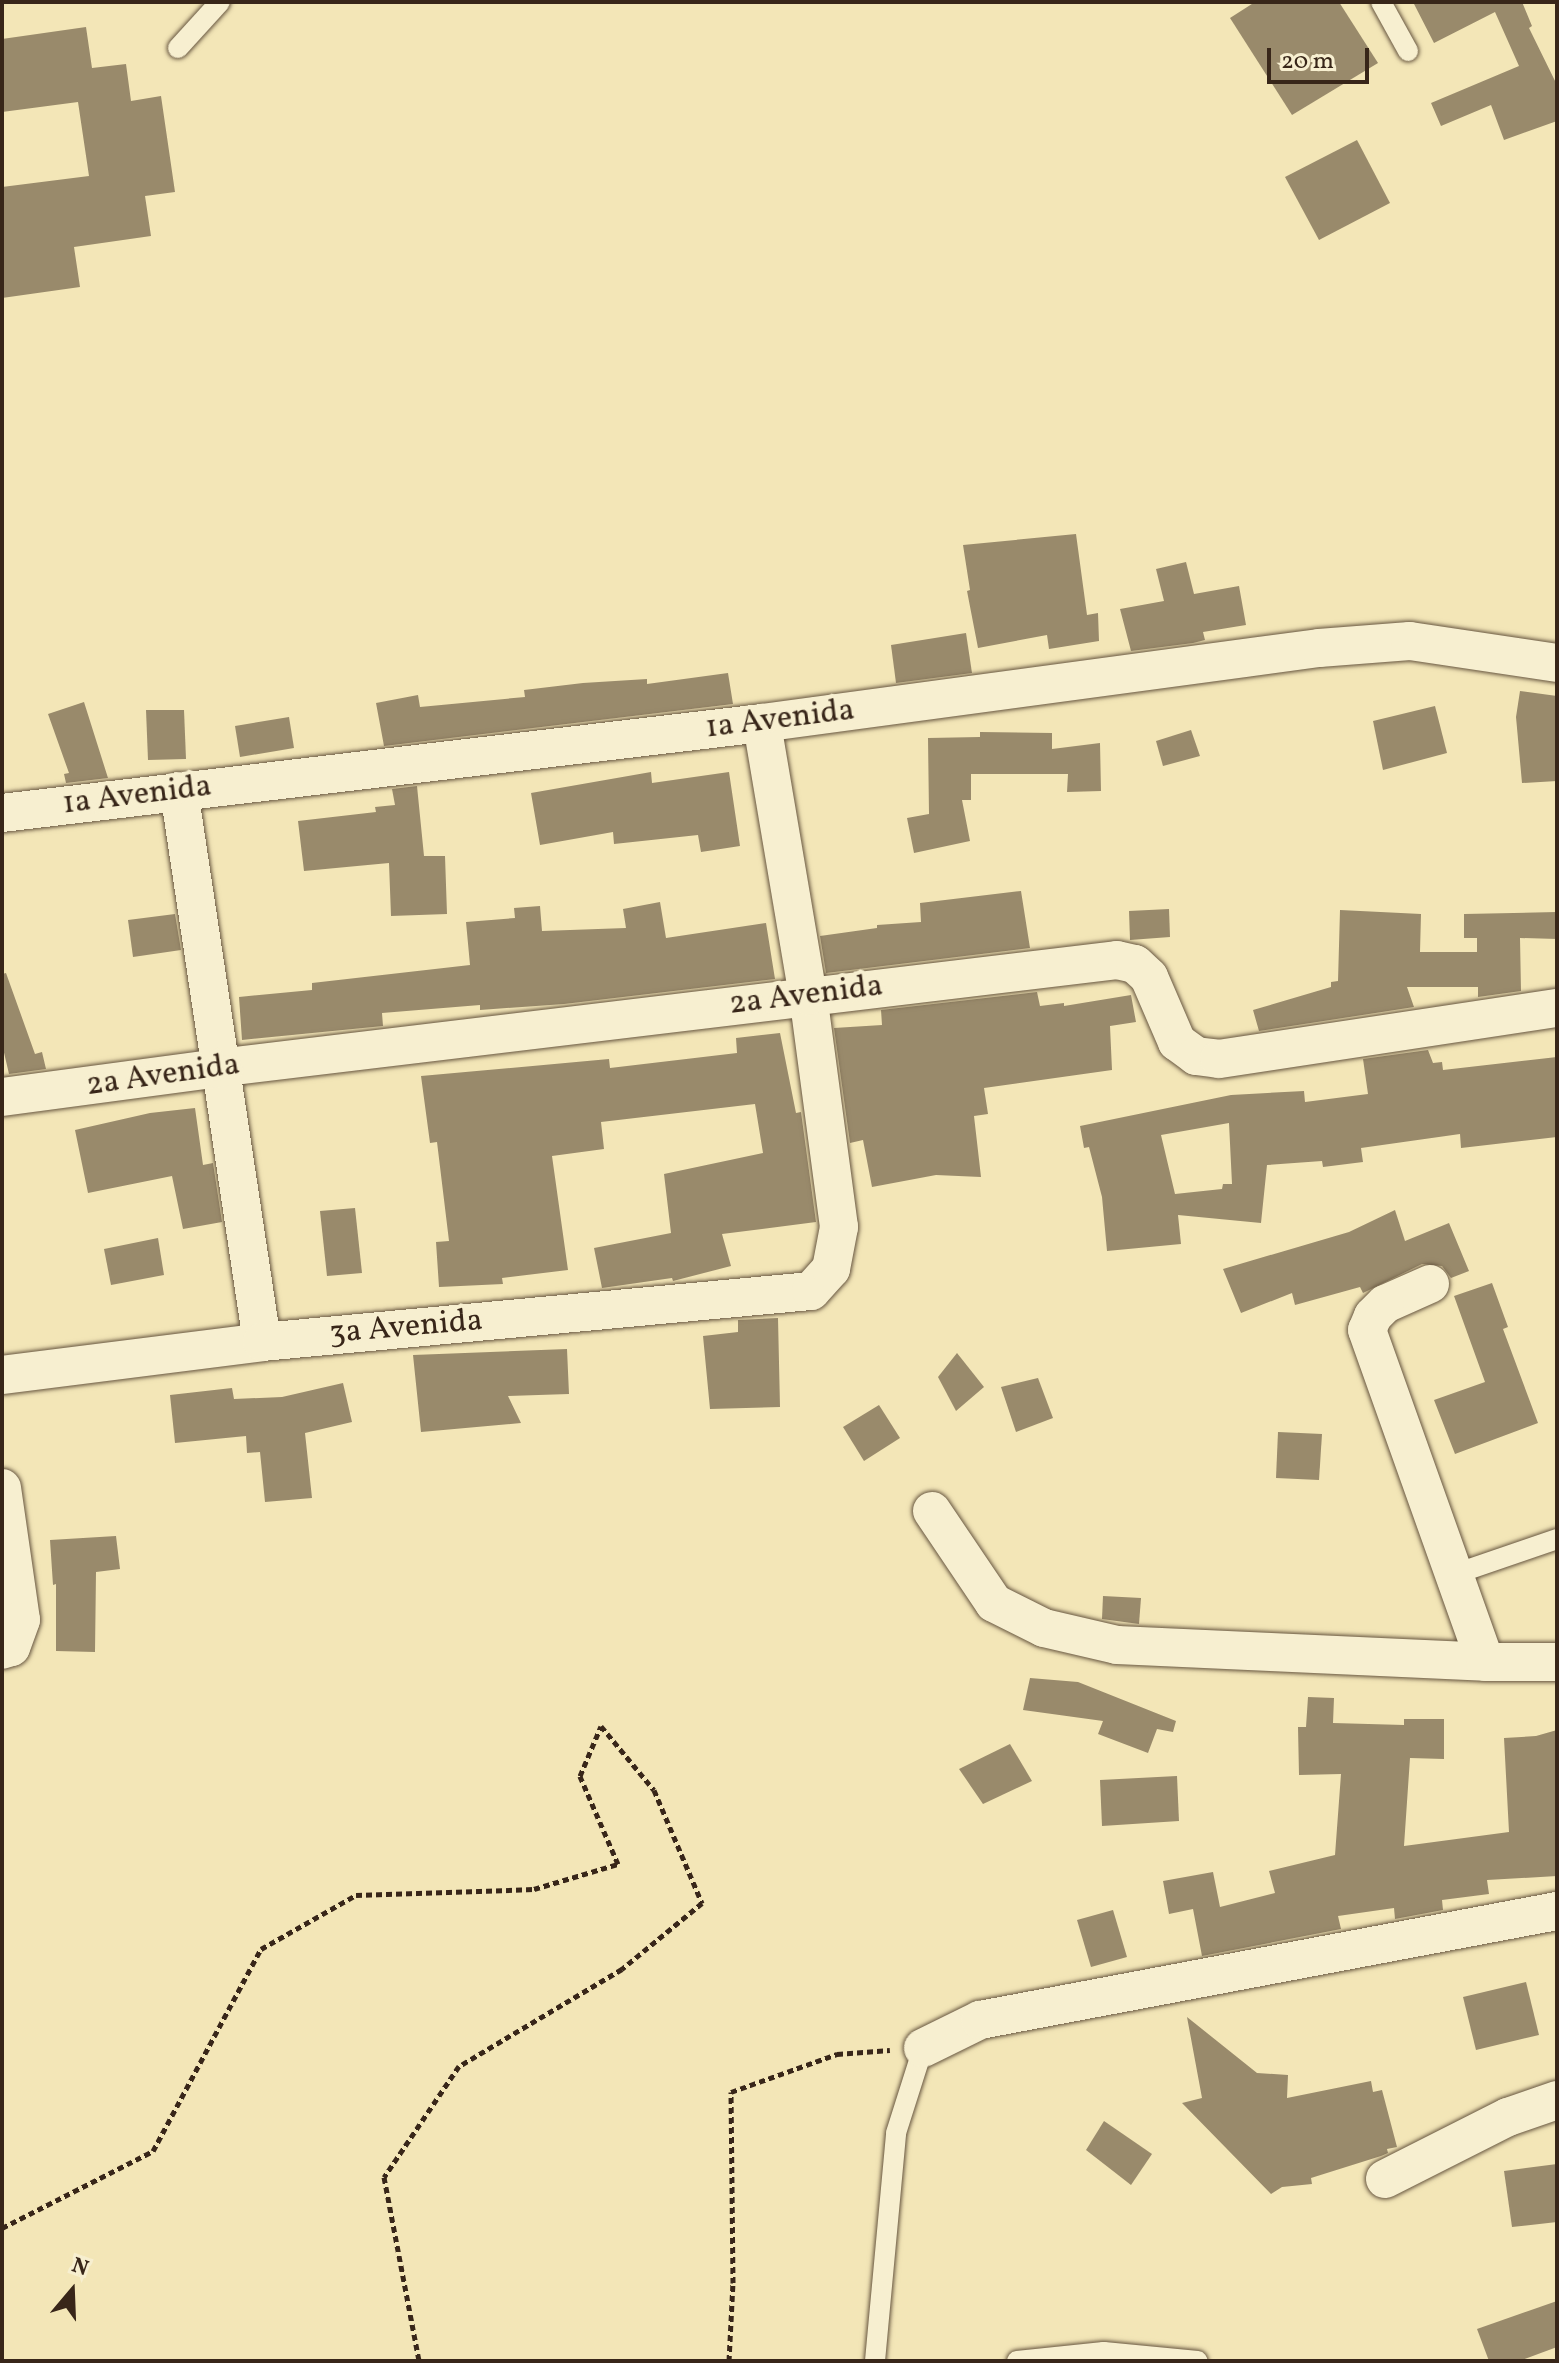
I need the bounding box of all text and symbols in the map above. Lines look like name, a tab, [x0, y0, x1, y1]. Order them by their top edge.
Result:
scale bar	[1271, 32, 1373, 82]
text: 20 m	[1281, 45, 1334, 79]
street label: 1a Avenida	[703, 692, 857, 748]
street label: 1a Avenida	[60, 768, 214, 824]
street label: 2a Avenida	[727, 968, 885, 1024]
street label: 2a Avenida	[84, 1046, 242, 1106]
street label: 3a Avenida	[328, 1302, 484, 1354]
north arrow	[32, 2251, 112, 2331]
text: N	[67, 2251, 93, 2285]

